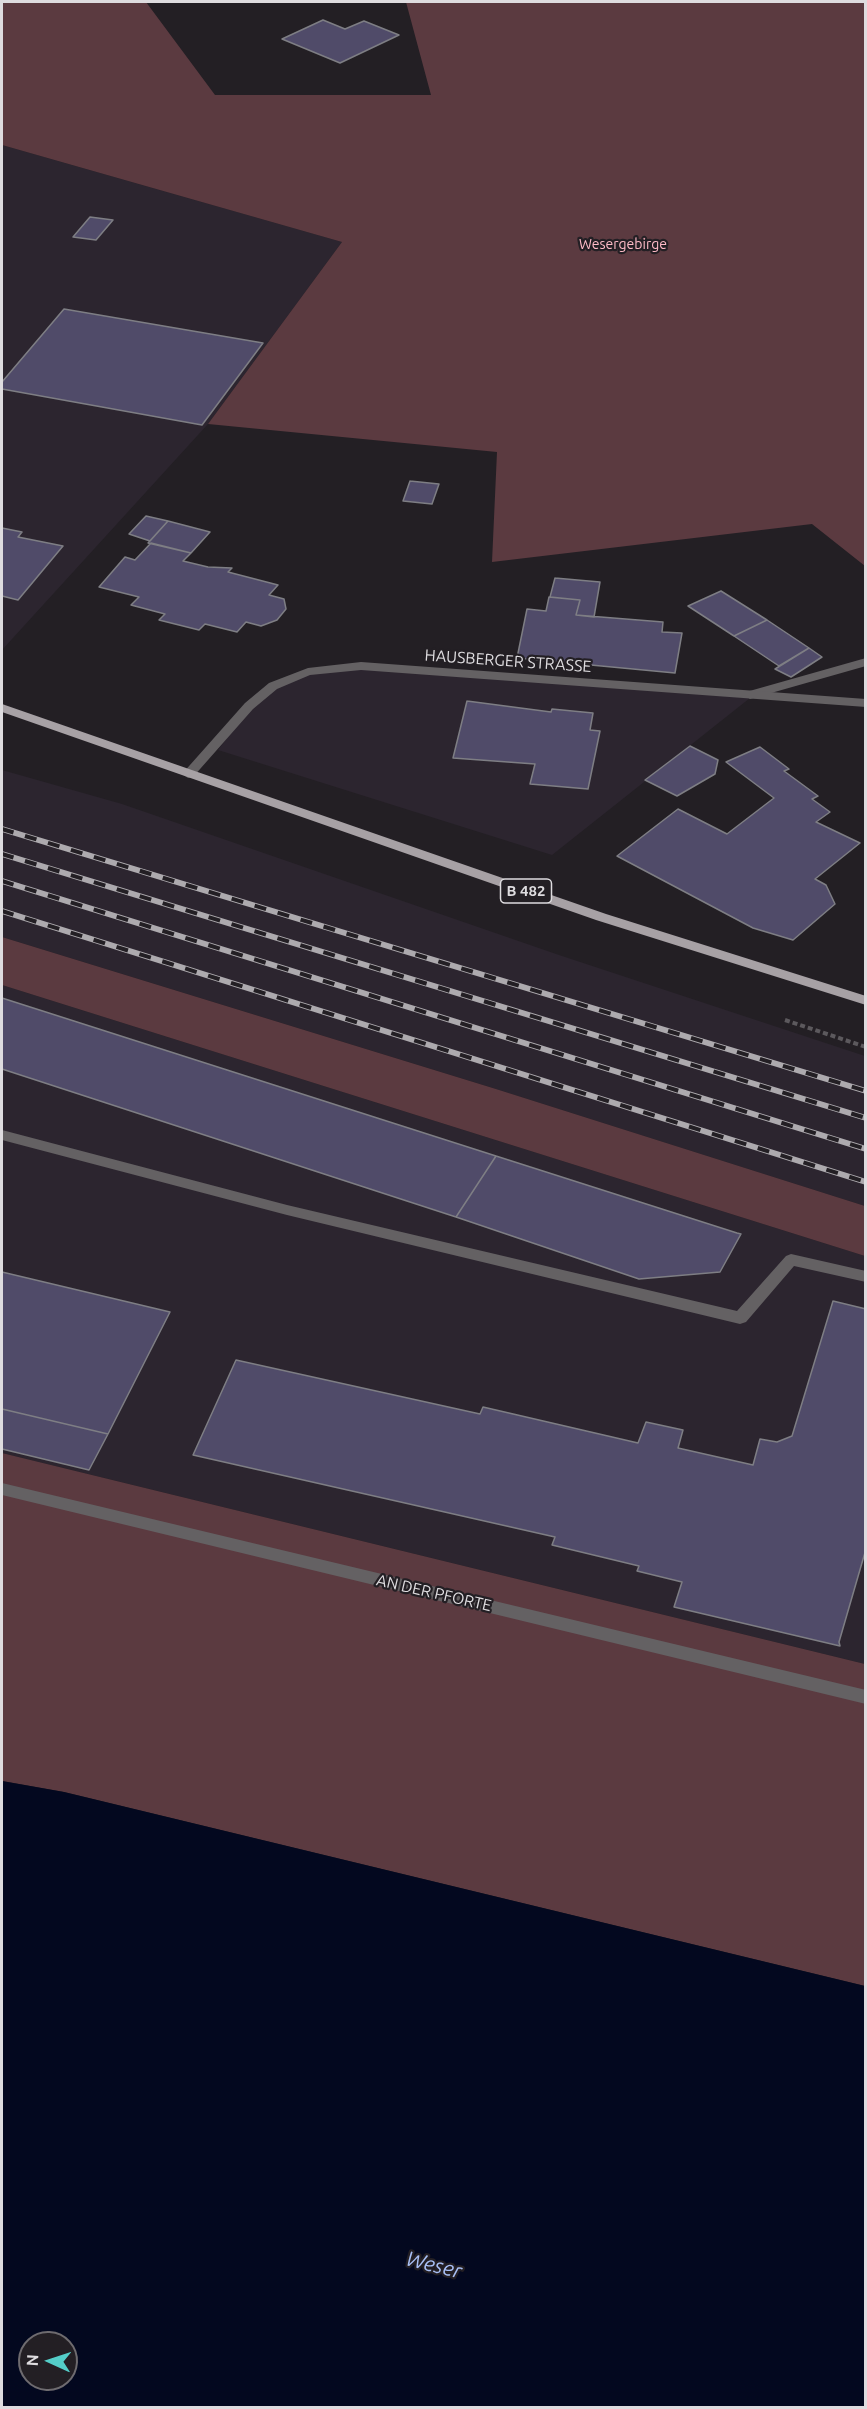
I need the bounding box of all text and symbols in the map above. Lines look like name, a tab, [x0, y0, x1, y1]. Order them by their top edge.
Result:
park label: Wesergebirge	[579, 236, 667, 252]
street label: HAUSBERGER STRASSE	[424, 646, 592, 676]
road number: B 482	[500, 879, 552, 903]
street label: AN DER PFORTE	[375, 1570, 493, 1616]
water label: Weser	[404, 2246, 464, 2284]
north arrow	[18, 2331, 78, 2391]
text: N	[23, 2354, 41, 2367]

